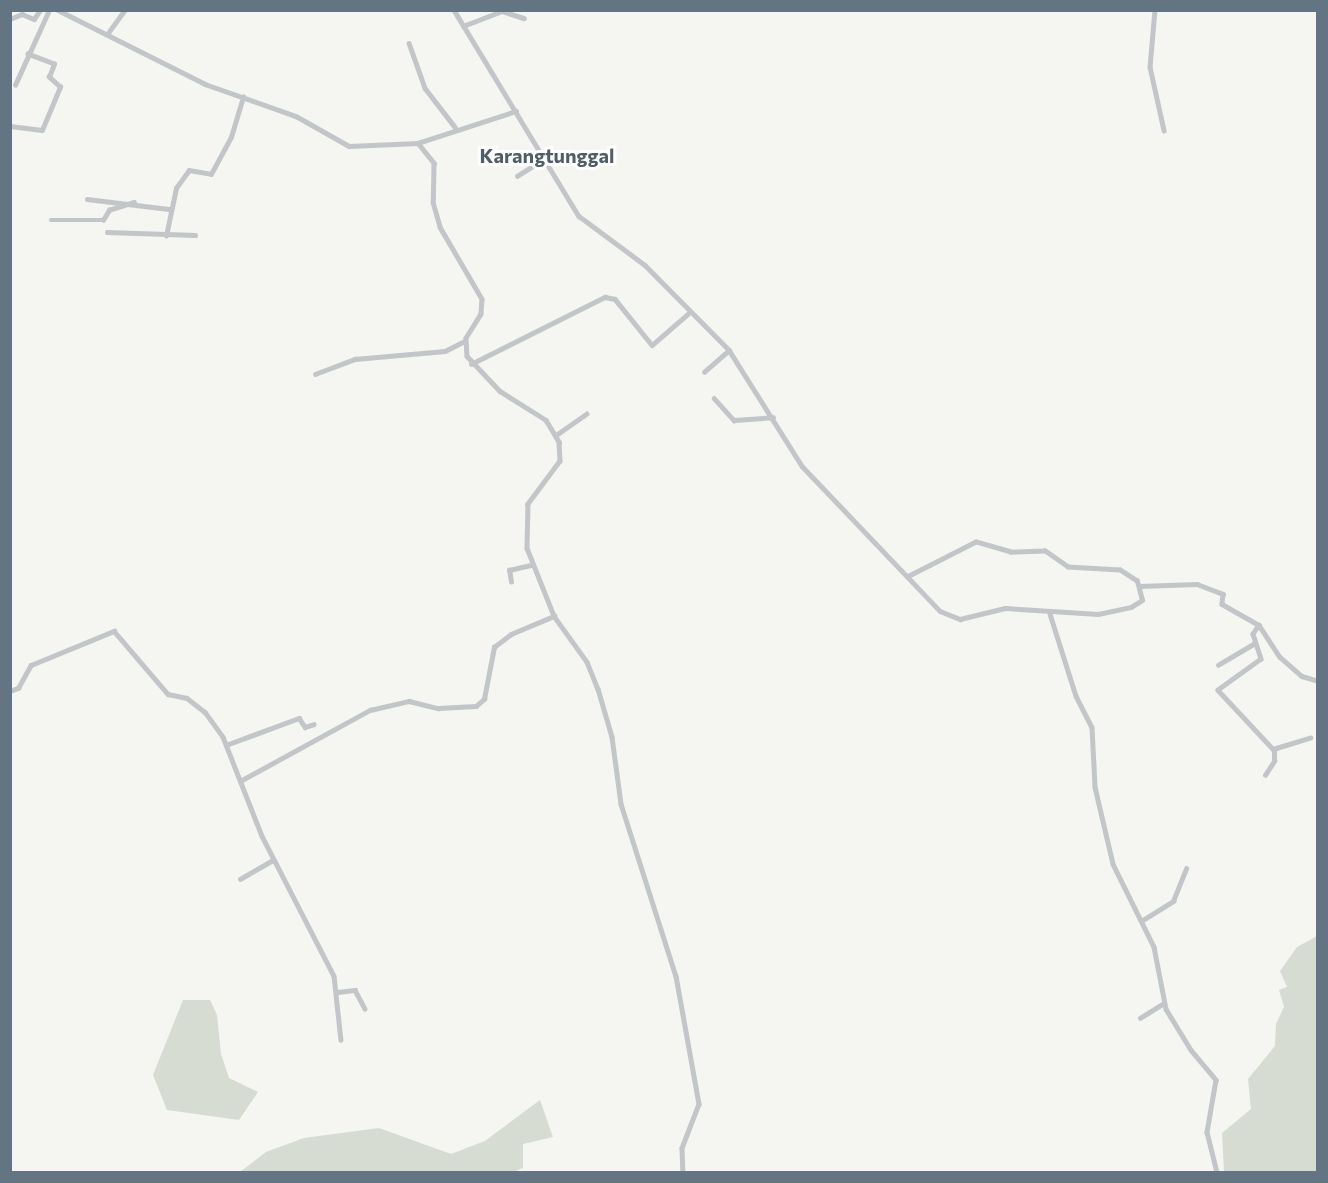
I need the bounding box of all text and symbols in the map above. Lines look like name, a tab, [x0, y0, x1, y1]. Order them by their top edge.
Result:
district label: Karangtunggal	[480, 143, 614, 167]

